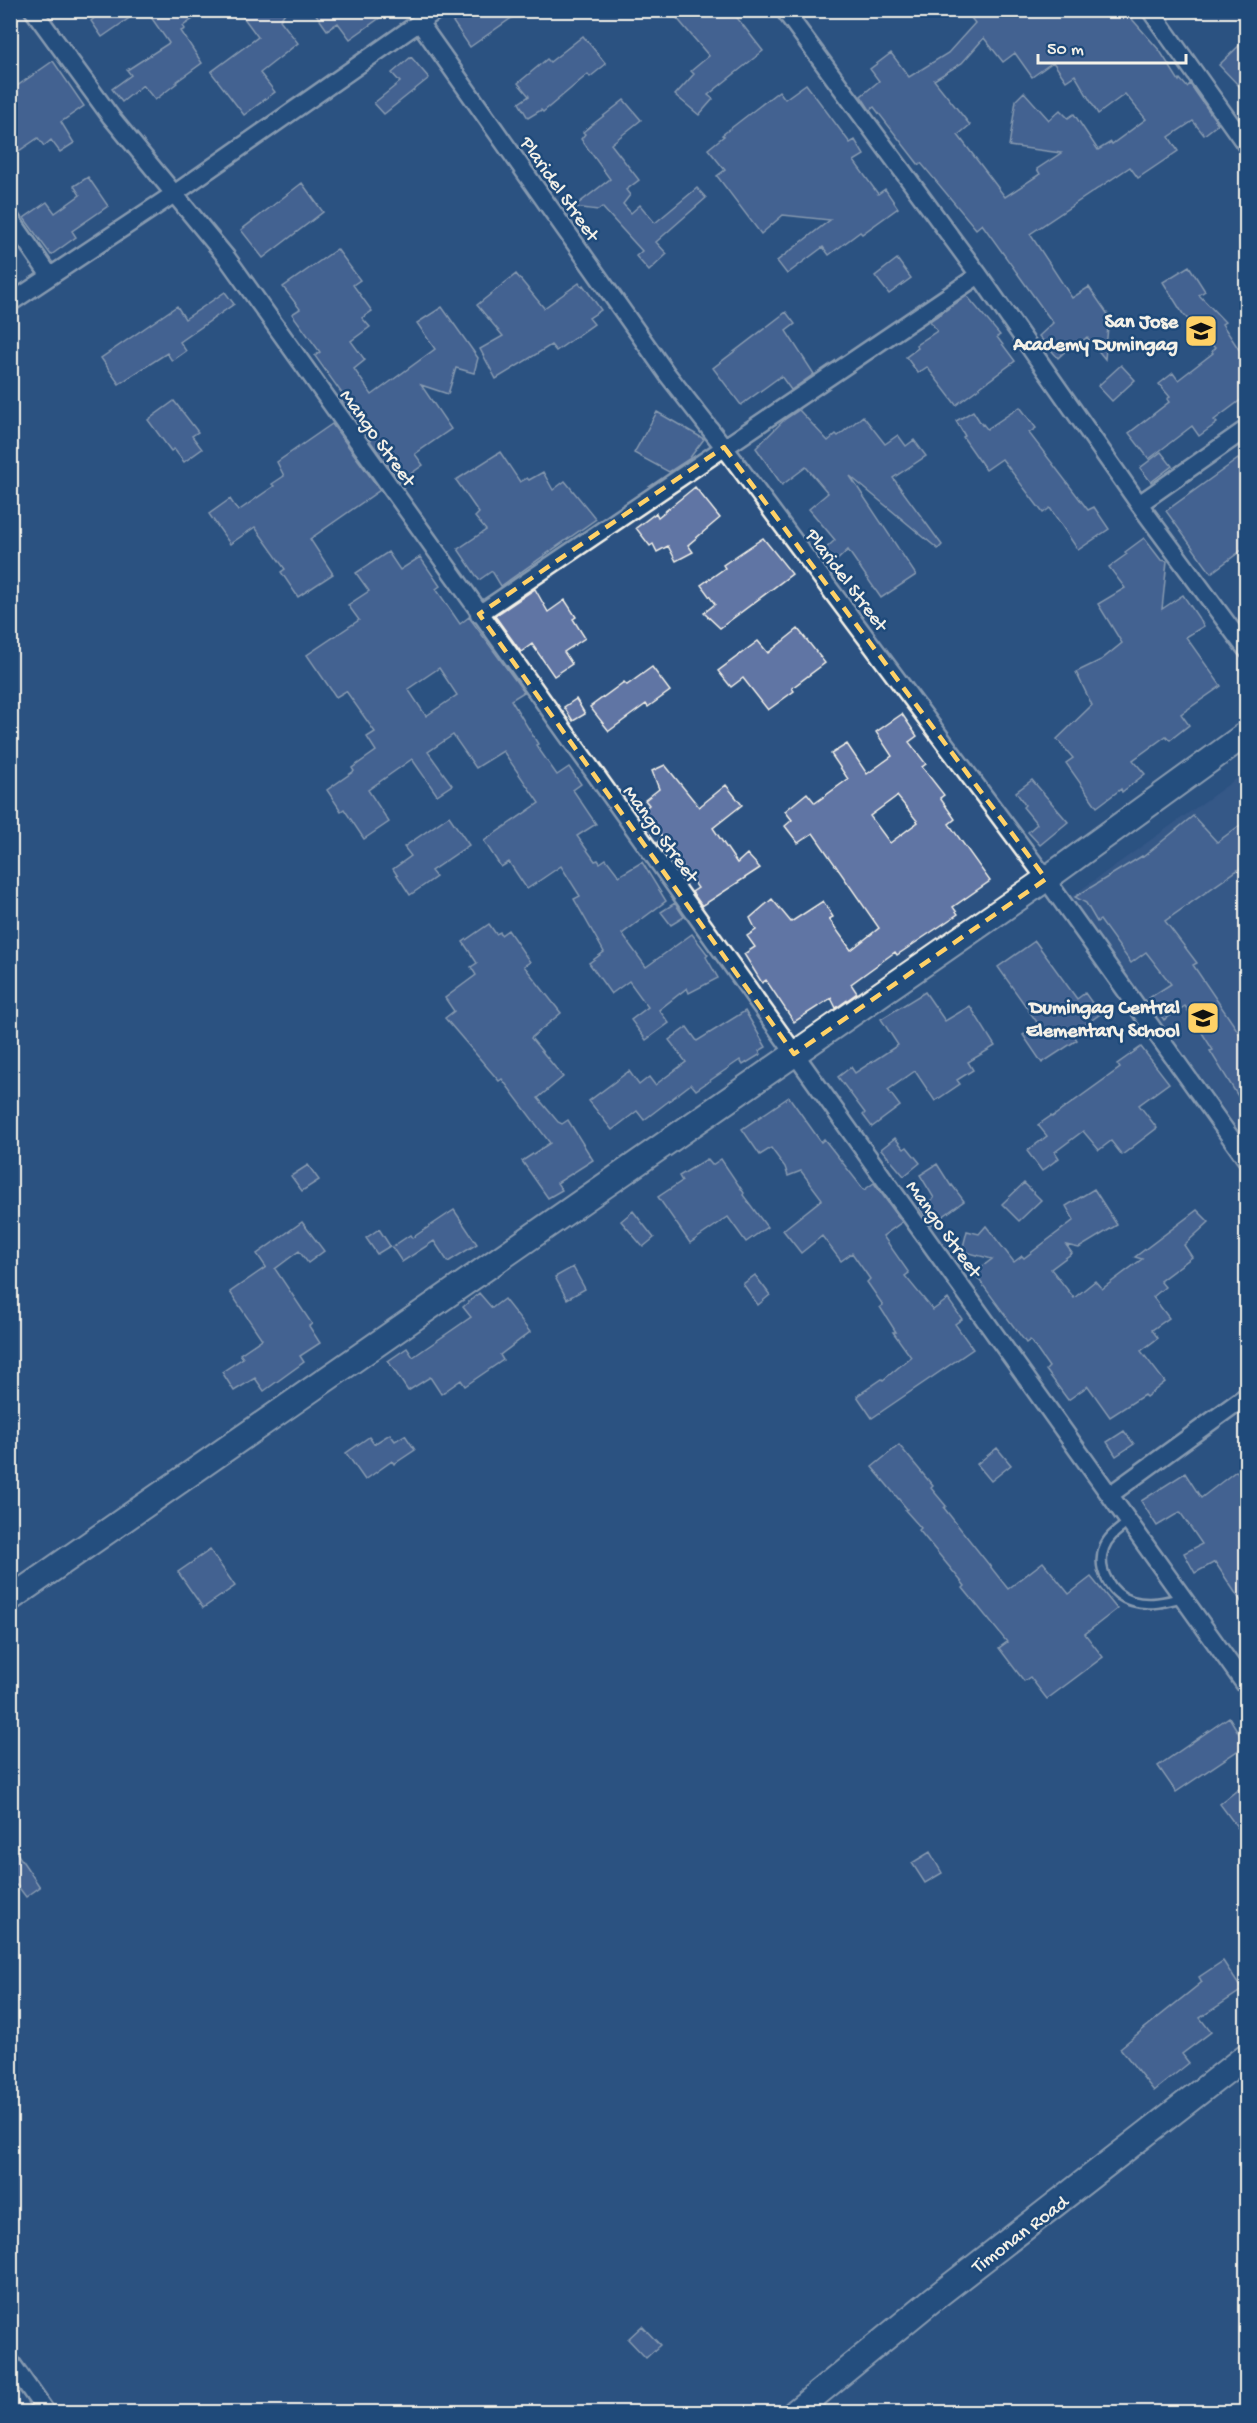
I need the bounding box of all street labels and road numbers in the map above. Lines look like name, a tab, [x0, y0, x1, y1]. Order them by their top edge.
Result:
street label: Plaridel Street	[513, 132, 604, 248]
street label: Mango Street	[333, 386, 420, 494]
street label: Plaridel Street	[799, 524, 892, 638]
street label: Mango Street	[616, 782, 703, 890]
street label: Mango Street	[899, 1177, 986, 1285]
street label: Timonan Road	[967, 2191, 1076, 2280]

